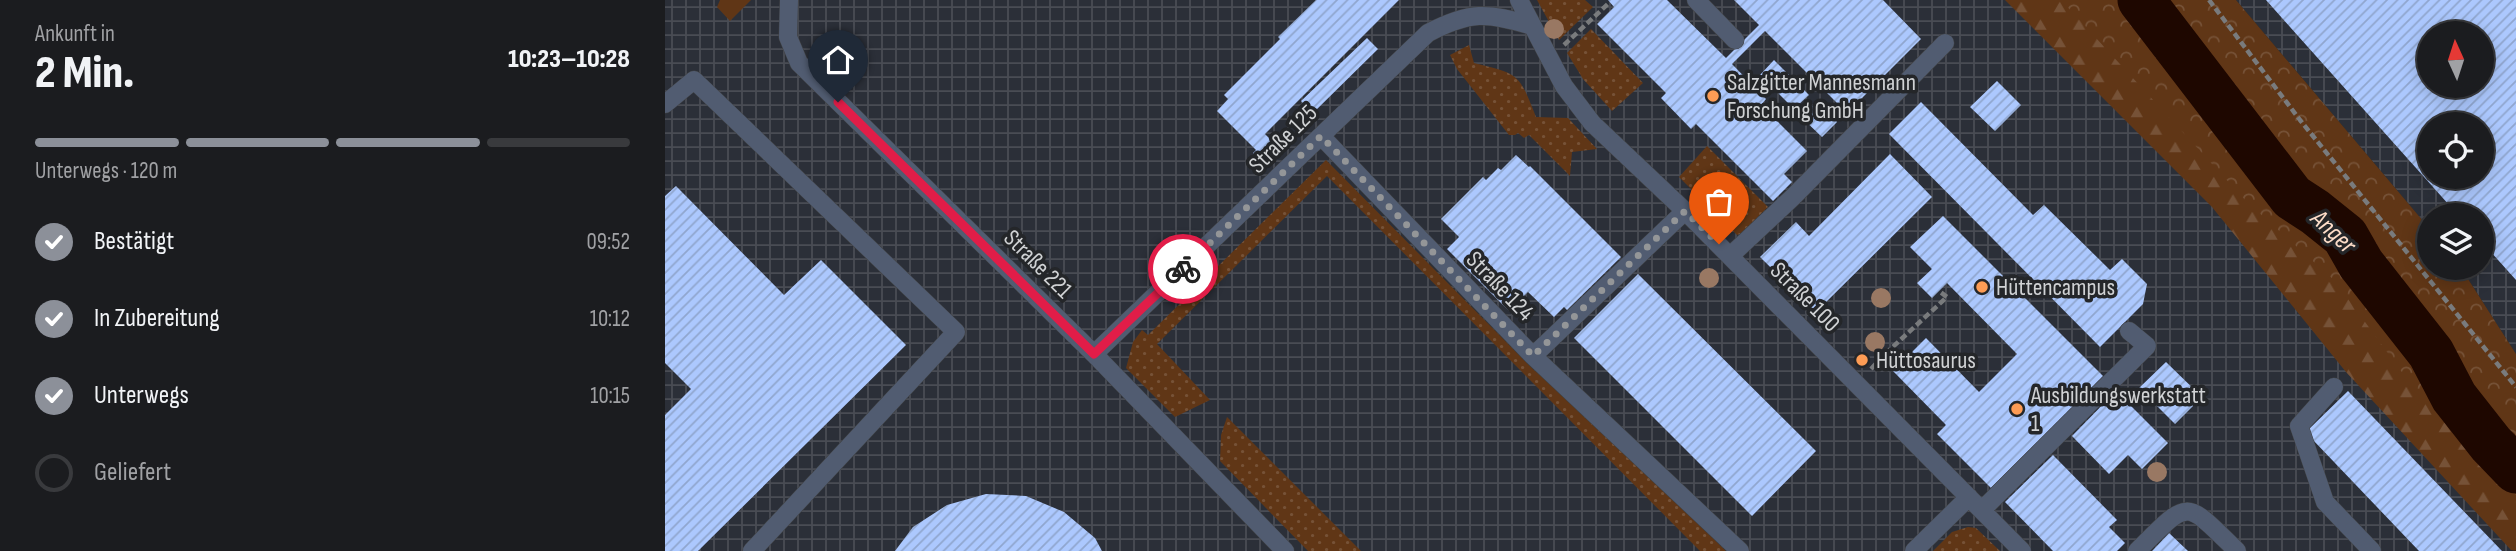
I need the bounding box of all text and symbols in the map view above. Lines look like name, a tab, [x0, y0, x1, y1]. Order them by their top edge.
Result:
text: Ankunft in	[35, 20, 115, 48]
north arrow	[2417, 21, 2494, 98]
map controls	[2417, 21, 2494, 280]
pin	[808, 30, 868, 102]
icon: home	[819, 41, 857, 79]
text: 10:23–10:28	[508, 44, 630, 75]
text: 2 Min.	[35, 46, 134, 101]
place label: Salzgitter Mannesmann Forschung GmbH	[1727, 68, 1916, 125]
marker: Salzgitter Mannesmann Forschung GmbH	[1705, 88, 1721, 104]
street label: Straße 125	[1243, 99, 1323, 179]
button: locate	[2417, 112, 2494, 189]
text: Unterwegs · 120 m	[35, 157, 177, 185]
pin	[1689, 172, 1749, 244]
icon: bag	[1700, 183, 1738, 221]
water label: Anger	[2303, 203, 2363, 262]
button: layers	[2417, 203, 2494, 280]
icon: check	[35, 223, 73, 261]
street label: Straße 221	[998, 224, 1079, 305]
text: Bestätigt	[94, 226, 174, 257]
text: 09:52	[587, 228, 630, 256]
courier	[1148, 234, 1218, 304]
street label: Straße 124	[1460, 245, 1540, 327]
icon: bike	[1164, 250, 1202, 288]
street label: Straße 100	[1764, 256, 1846, 338]
place label: Hüttencampus	[1996, 273, 2115, 302]
marker: Hüttencampus	[1974, 279, 1990, 295]
icon: check	[35, 300, 73, 338]
text: In Zubereitung	[94, 303, 220, 334]
text: 10:12	[590, 305, 630, 333]
place label: Hüttosaurus	[1876, 346, 1976, 375]
marker: Hüttosaurus	[1854, 352, 1870, 368]
icon: check	[35, 377, 73, 415]
text: Unterwegs	[94, 380, 189, 411]
place label: Ausbildungswerkstatt 1	[2030, 381, 2206, 438]
text: 10:15	[590, 382, 630, 410]
marker: Ausbildungswerkstatt 1	[2009, 401, 2025, 417]
text: Geliefert	[94, 457, 171, 488]

